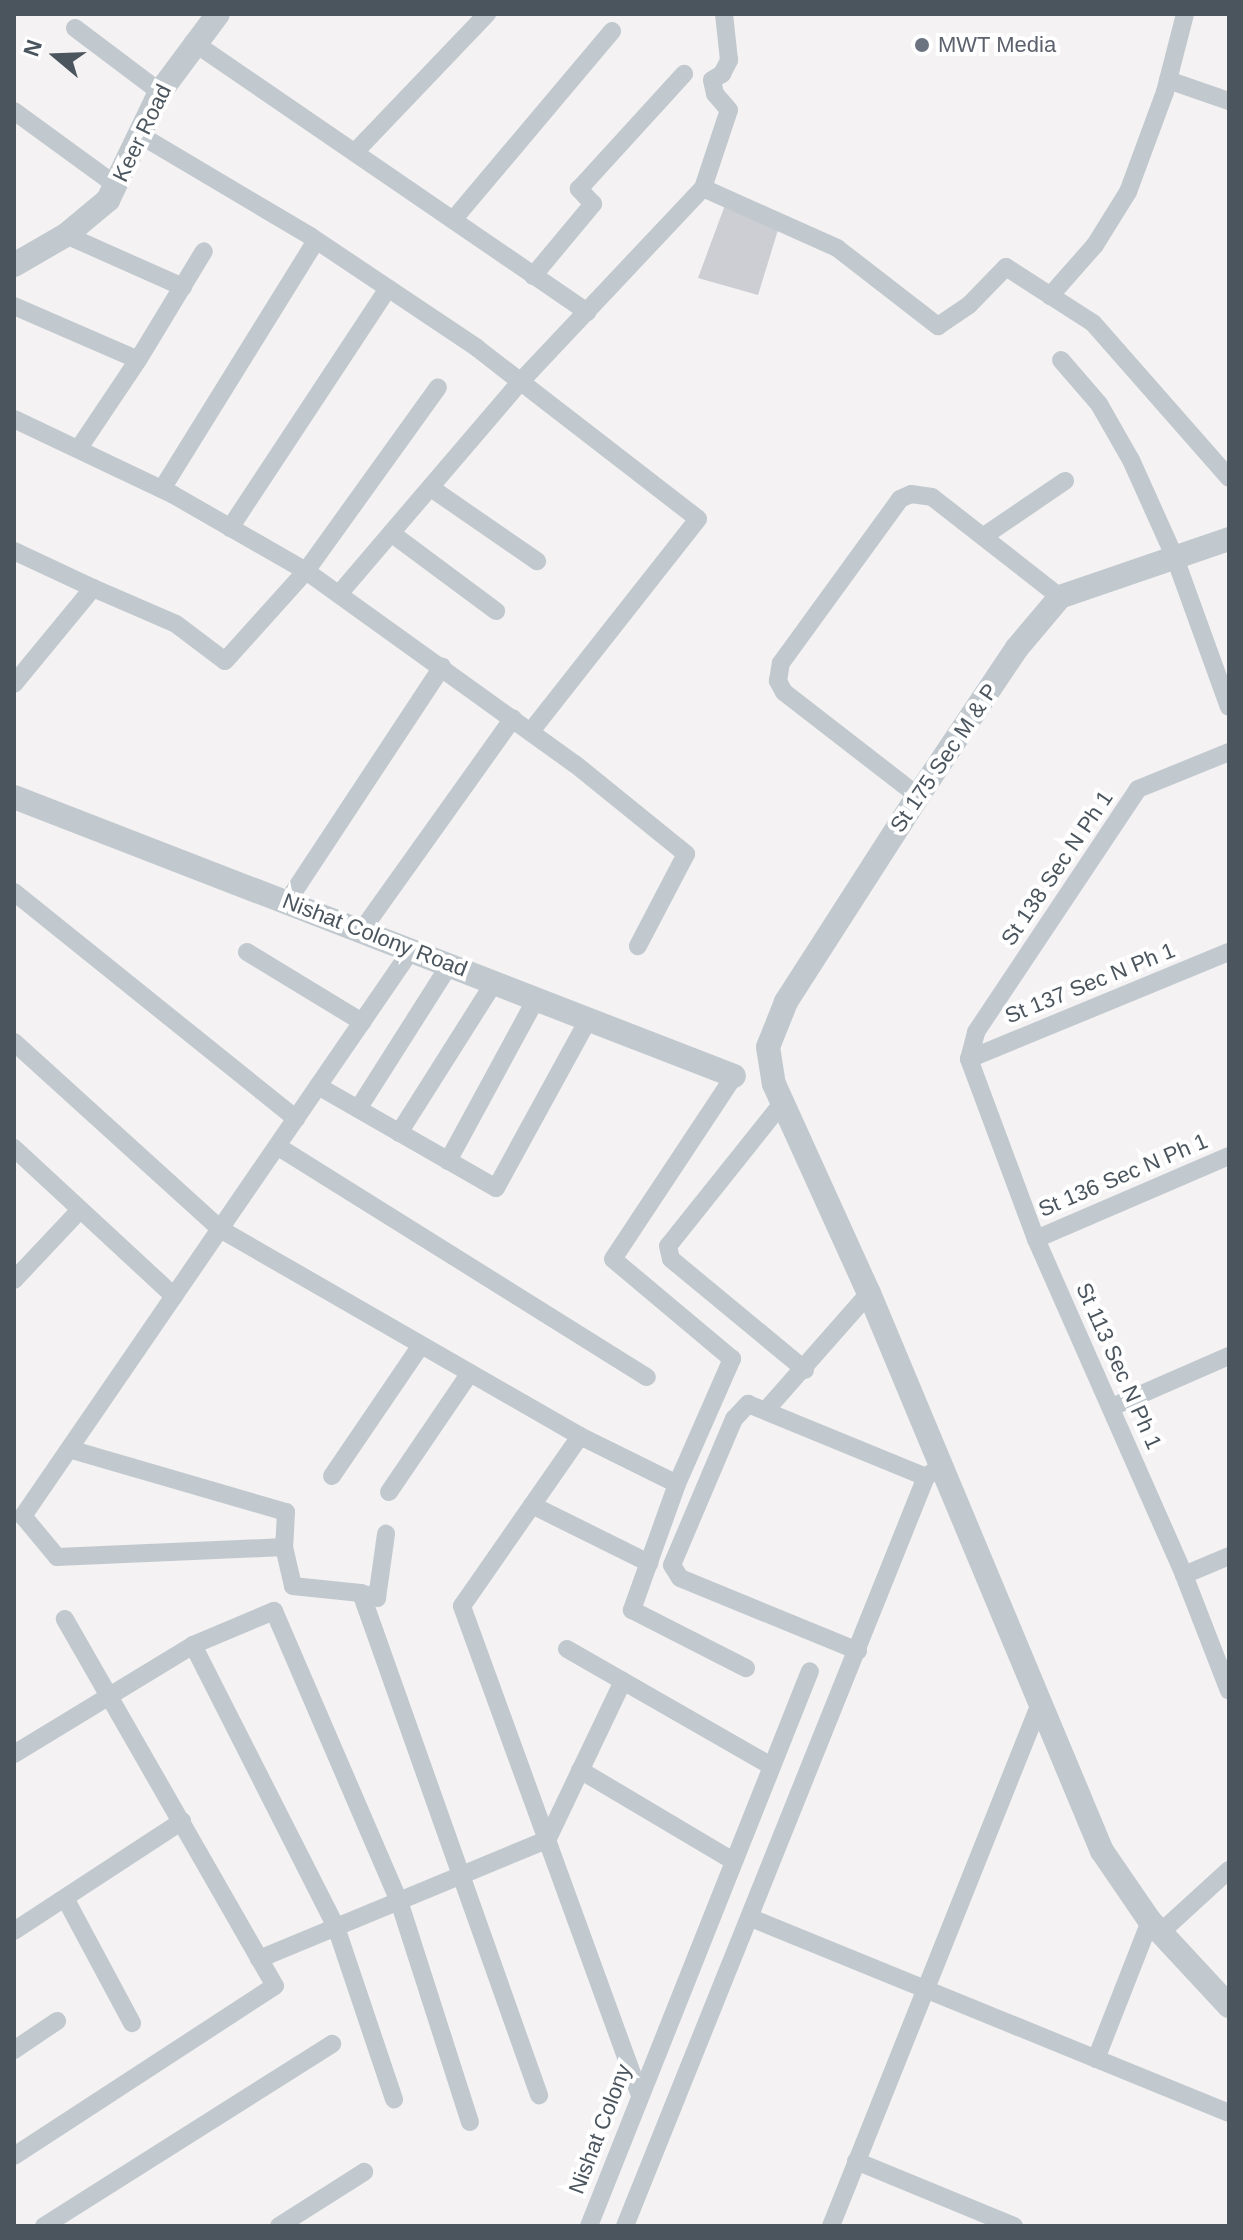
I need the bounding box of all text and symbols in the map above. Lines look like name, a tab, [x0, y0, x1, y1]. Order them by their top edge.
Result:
north arrow	[16, 16, 96, 96]
place label: MWT Media	[938, 32, 1057, 58]
text: N	[18, 36, 47, 60]
marker: MWT Media	[913, 36, 931, 54]
street label: Keer Road	[107, 80, 177, 186]
street label: St 175 Sec M & P	[885, 679, 1003, 837]
street label: St 138 Sec N Ph 1	[995, 786, 1119, 950]
street label: Nishat Colony Road	[279, 888, 471, 982]
street label: St 137 Sec N Ph 1	[1001, 937, 1179, 1029]
street label: St 136 Sec N Ph 1	[1035, 1127, 1211, 1223]
street label: St 113 Sec N Ph 1	[1070, 1279, 1168, 1453]
street label: Nishat Colony	[563, 2060, 637, 2198]

